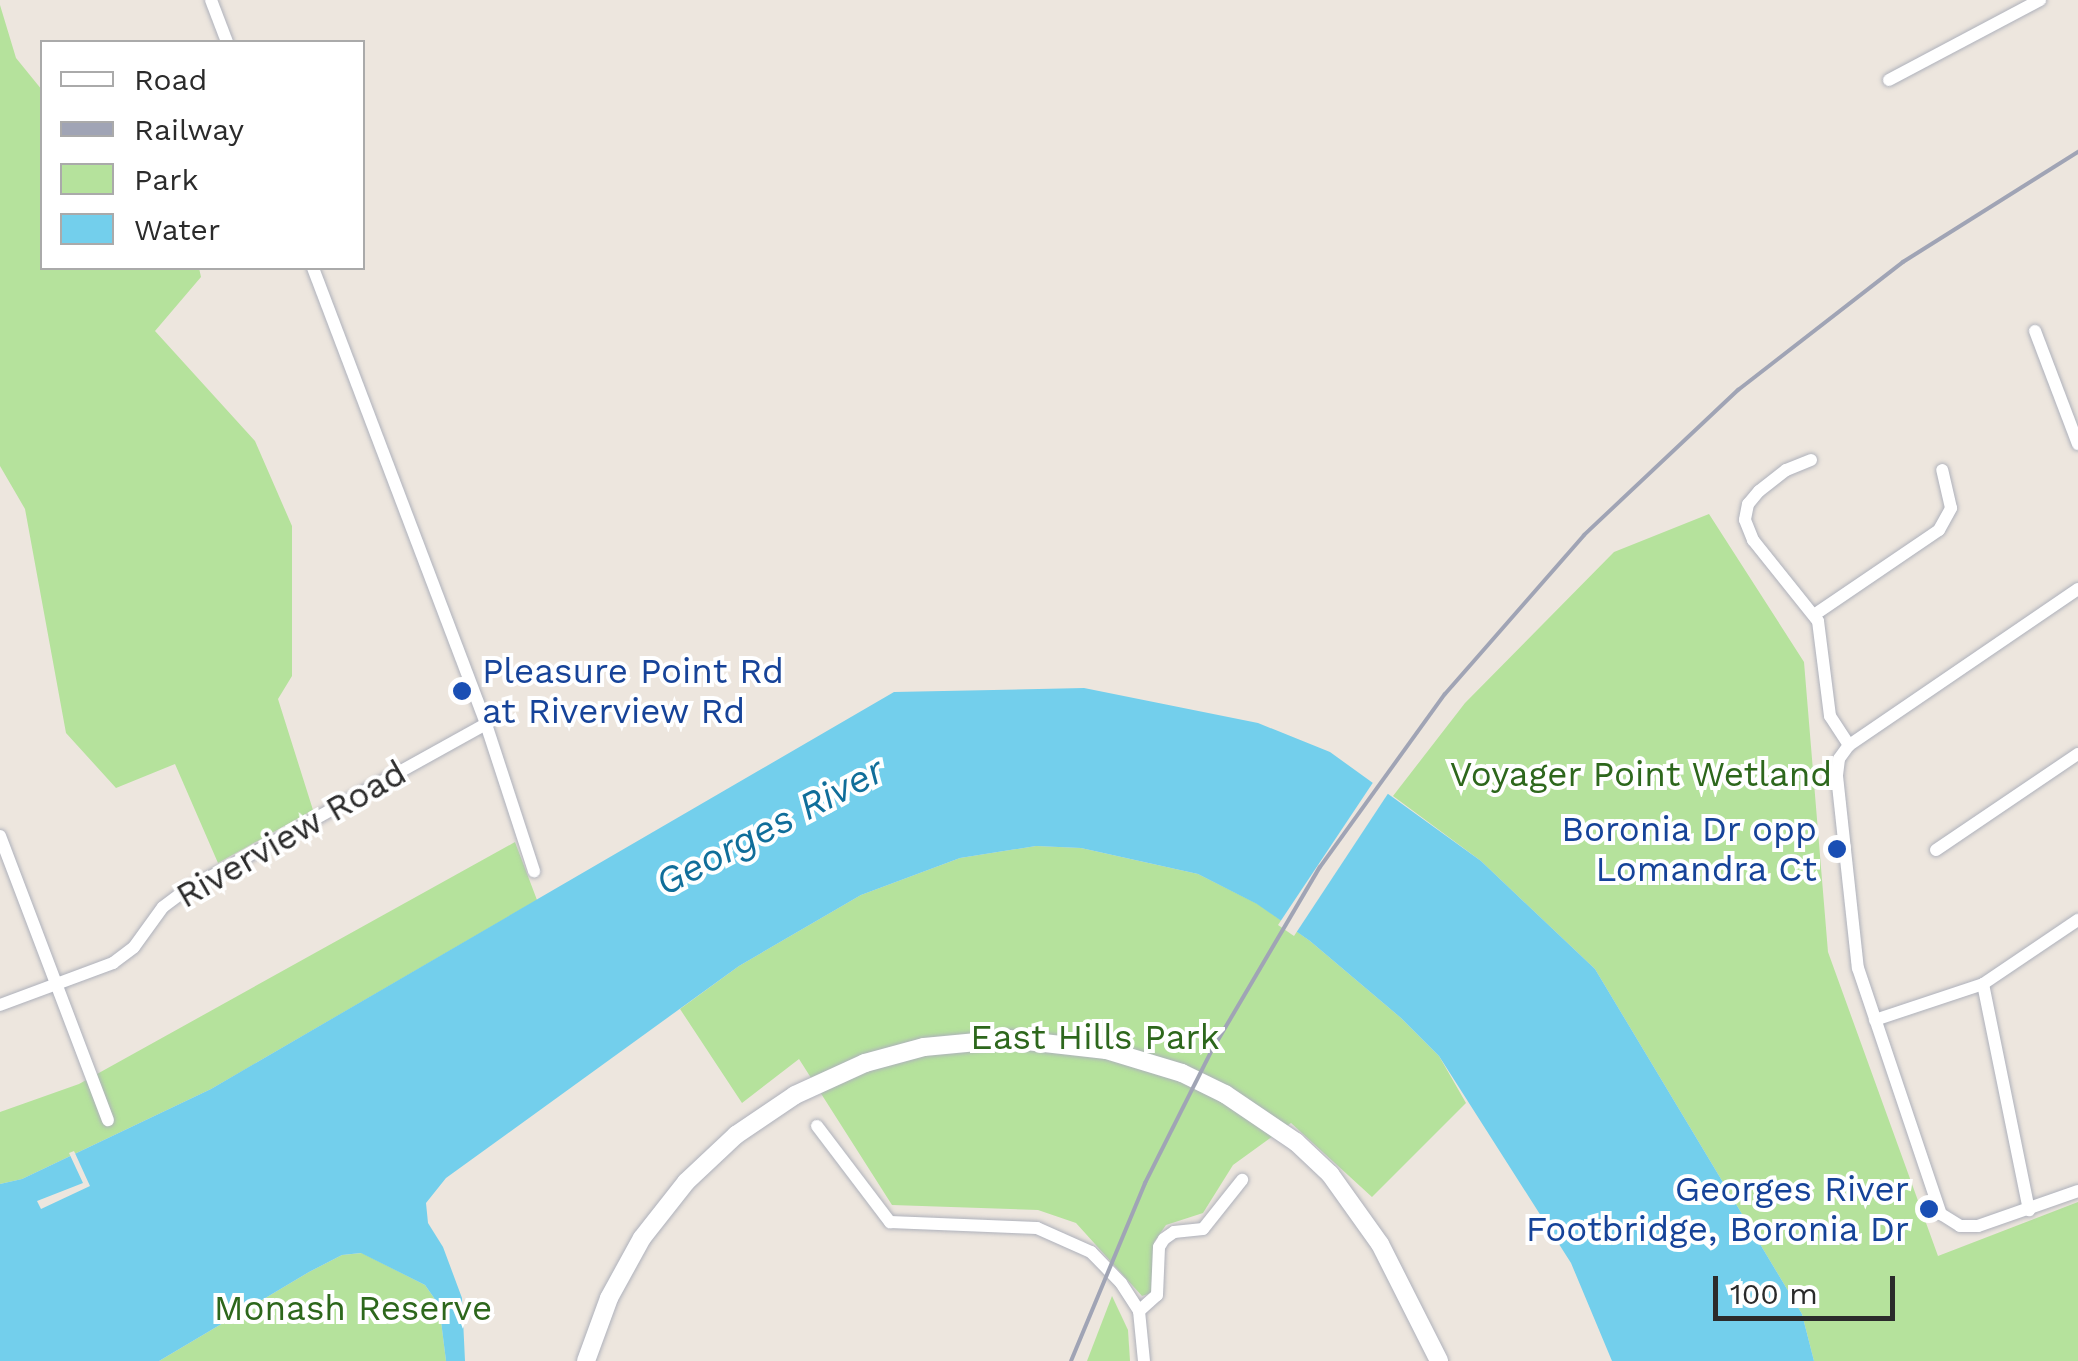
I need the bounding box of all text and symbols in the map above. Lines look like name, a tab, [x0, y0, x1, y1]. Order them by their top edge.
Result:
legend	[40, 40, 365, 270]
text: Road	[134, 62, 207, 97]
text: Railway	[134, 112, 244, 147]
text: Park	[134, 162, 199, 197]
text: Water	[134, 212, 220, 247]
place label: Pleasure Point Rd at Riverview Rd	[482, 650, 784, 732]
marker: Pleasure Point Rd at Riverview Rd	[451, 680, 473, 702]
water label: Georges River	[648, 748, 892, 906]
street label: Riverview Road	[168, 751, 414, 917]
park label: Voyager Point Wetland	[1449, 753, 1833, 795]
place label: Boronia Dr opp Lomandra Ct	[1560, 808, 1817, 890]
marker: Boronia Dr opp Lomandra Ct	[1826, 838, 1848, 860]
park label: East Hills Park	[970, 1016, 1220, 1058]
place label: Georges River Footbridge, Boronia Dr	[1525, 1168, 1909, 1250]
marker: Georges River Footbridge, Boronia Dr	[1918, 1198, 1940, 1220]
scale bar	[1718, 1256, 1900, 1318]
text: 100 m	[1730, 1276, 1818, 1311]
park label: Monash Reserve	[214, 1287, 492, 1329]

